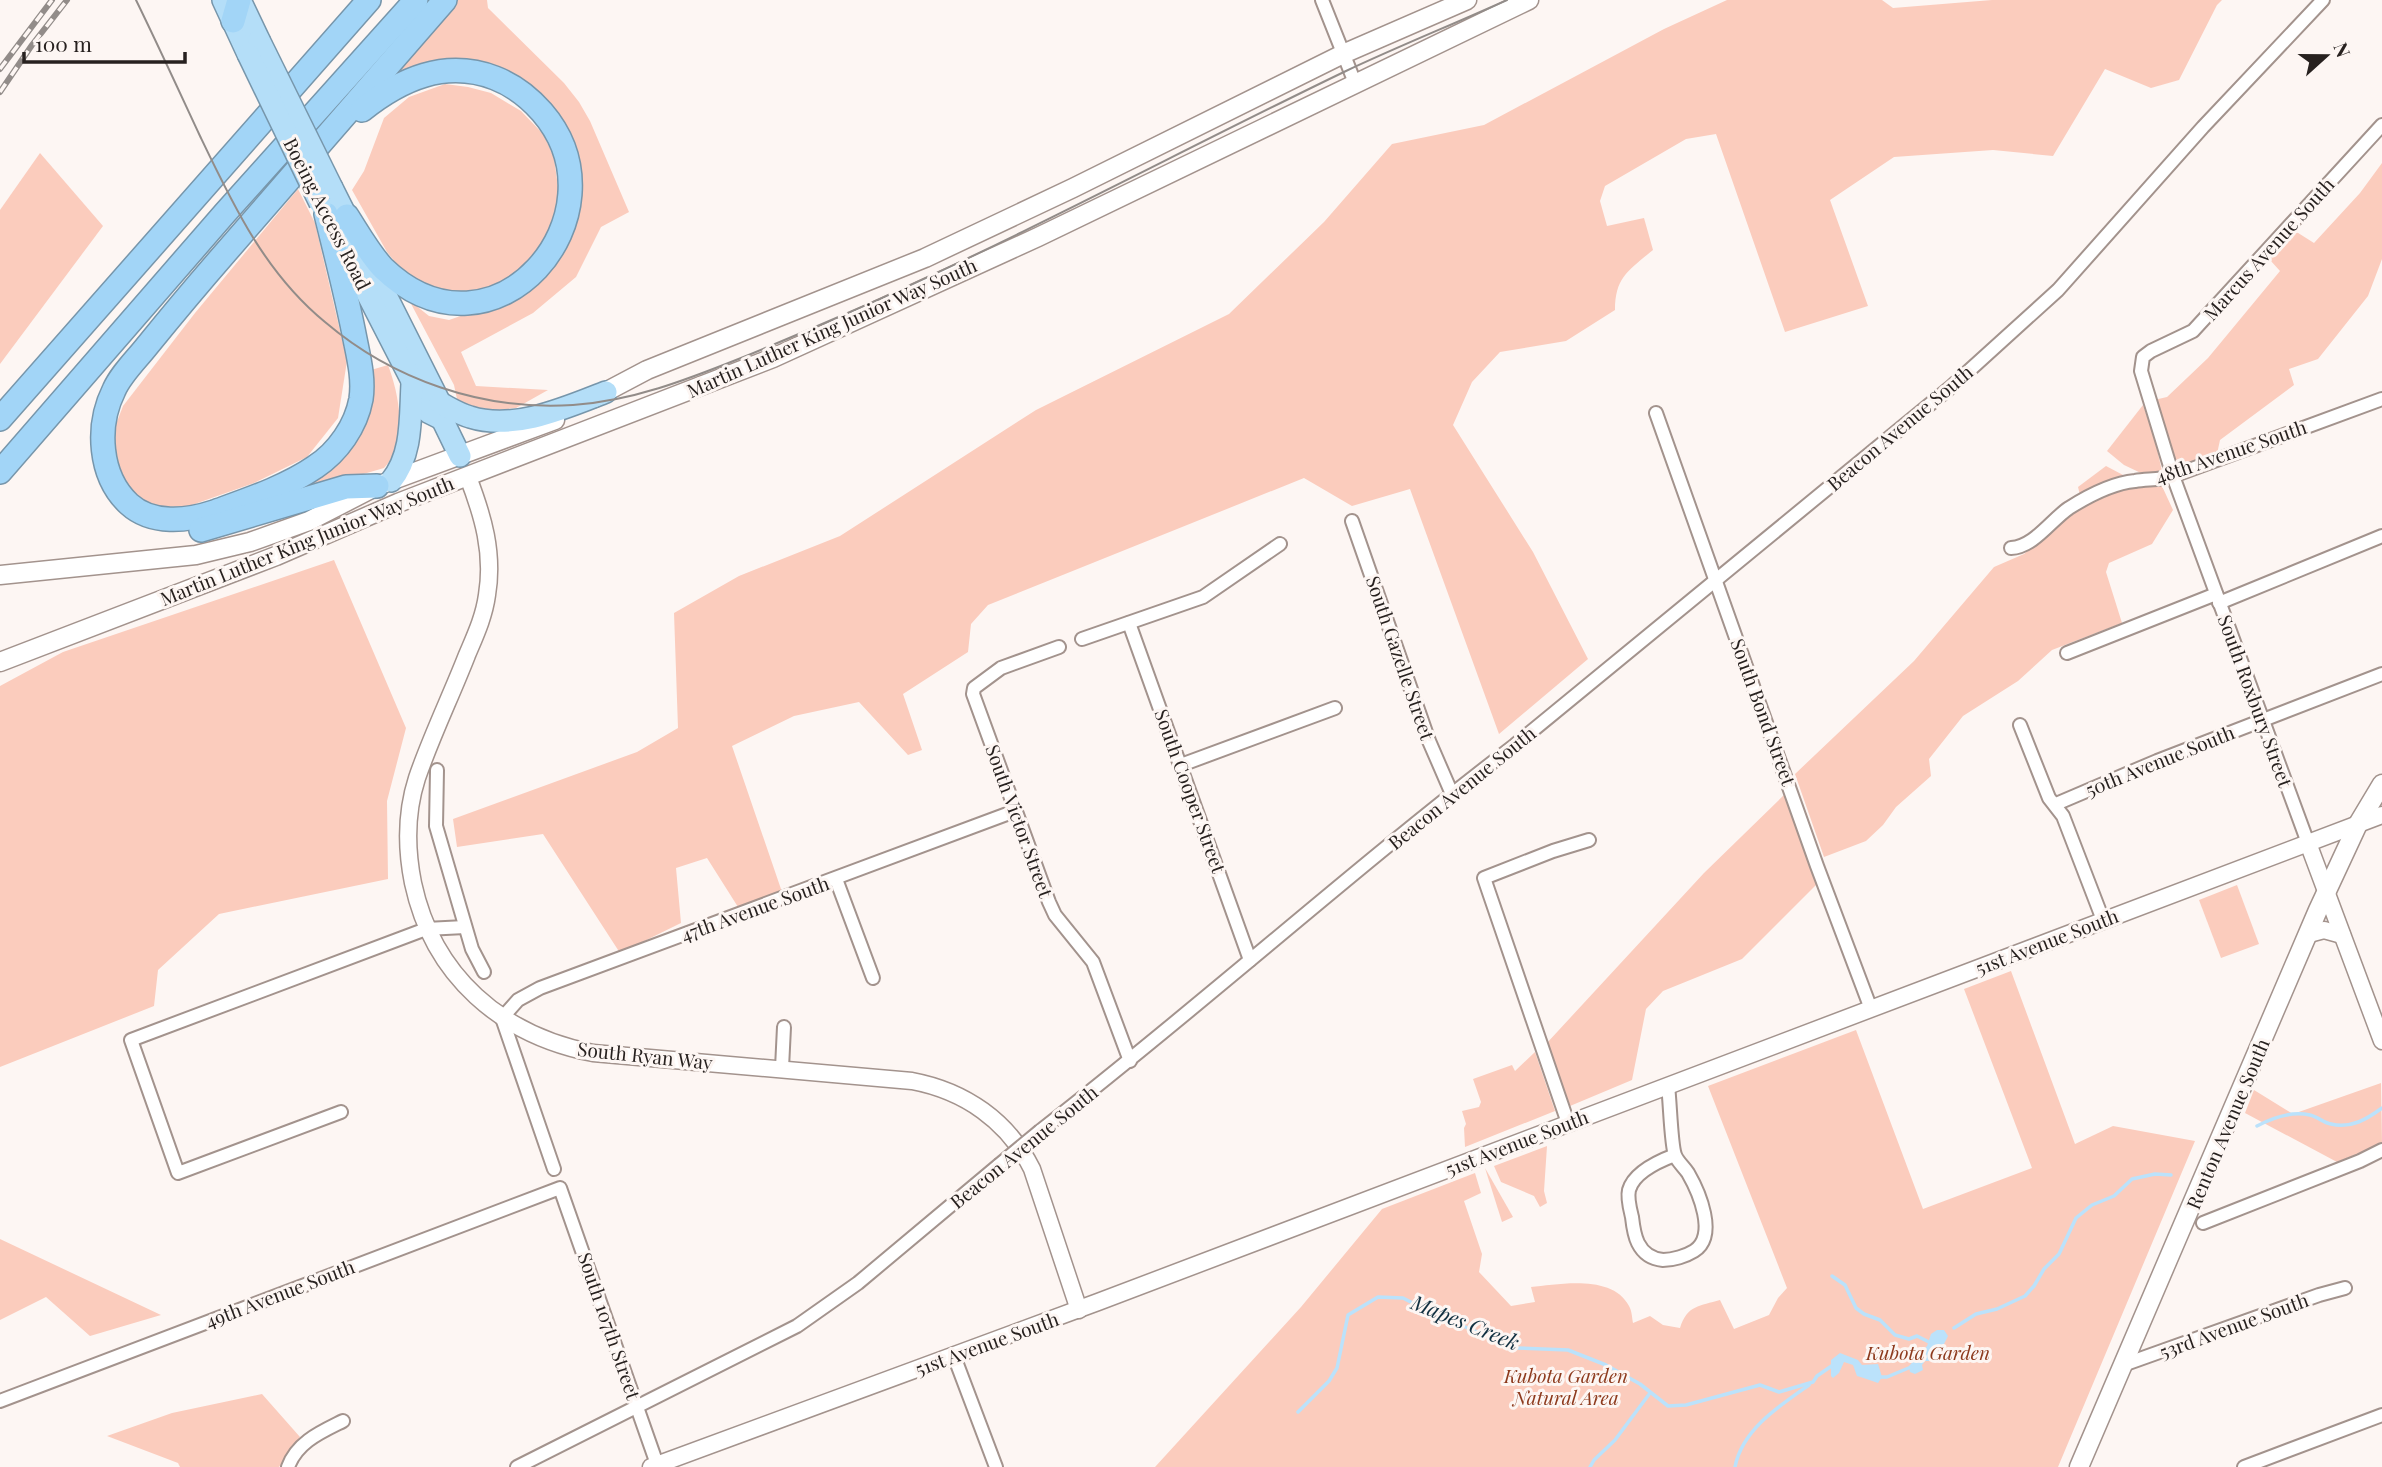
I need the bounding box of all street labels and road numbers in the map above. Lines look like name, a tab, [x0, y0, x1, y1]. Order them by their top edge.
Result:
street label: Boeing Access Road	[278, 133, 378, 294]
street label: Marcus Avenue South	[2197, 171, 2339, 325]
street label: Martin Luther King Junior Way South	[683, 251, 981, 403]
street label: Beacon Avenue South	[1821, 358, 1978, 496]
street label: 48th Avenue South	[2152, 413, 2310, 489]
street label: Martin Luther King Junior Way South	[156, 469, 457, 611]
street label: South Gazelle Street	[1361, 572, 1441, 743]
street label: South Roxbury Street	[2213, 611, 2299, 791]
street label: South Bond Street	[1725, 635, 1803, 789]
street label: South Cooper Street	[1149, 705, 1233, 876]
street label: 50th Avenue South	[2081, 718, 2238, 802]
street label: Beacon Avenue South	[1382, 720, 1541, 855]
street label: South Victor Street	[980, 741, 1060, 901]
street label: 47th Avenue South	[677, 869, 832, 947]
street label: 51st Avenue South	[1972, 902, 2122, 980]
street label: Renton Avenue South	[2179, 1034, 2275, 1213]
street label: South Ryan Way	[576, 1035, 714, 1075]
street label: Beacon Avenue South	[944, 1079, 1103, 1214]
street label: 51st Avenue South	[1442, 1103, 1592, 1181]
street label: South 107th Street	[573, 1249, 647, 1403]
street label: 49th Avenue South	[201, 1253, 358, 1334]
street label: 53rd Avenue South	[2156, 1286, 2312, 1364]
street label: 51st Avenue South	[911, 1305, 1062, 1381]

